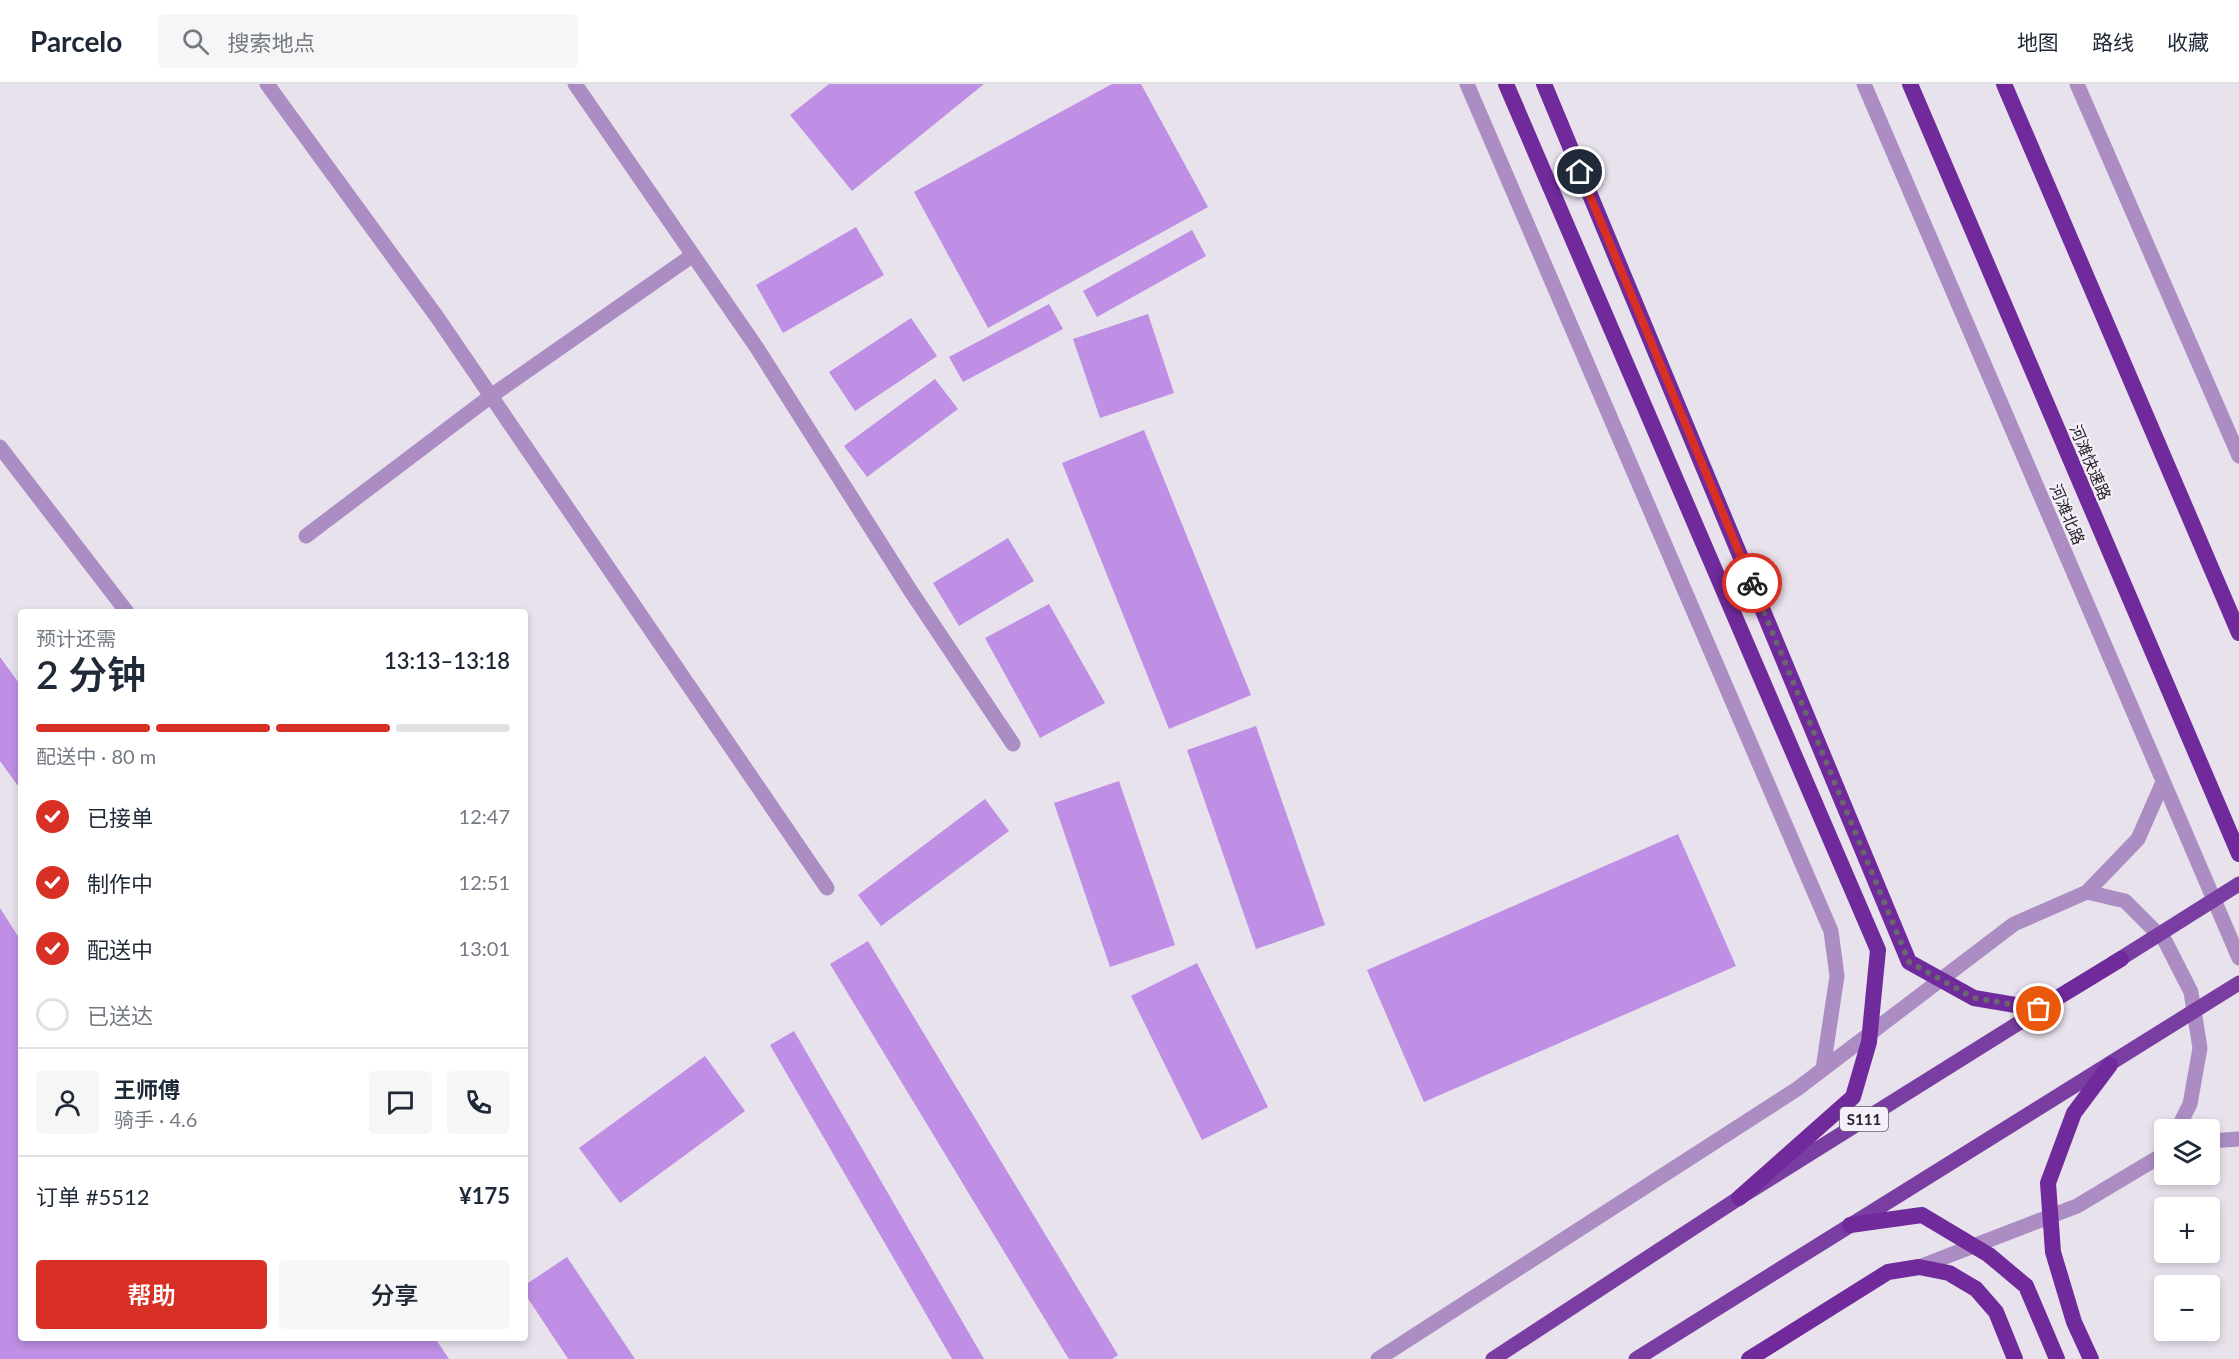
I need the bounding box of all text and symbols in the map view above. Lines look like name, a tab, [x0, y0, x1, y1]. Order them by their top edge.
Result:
search box	[158, 14, 578, 68]
text: Parcelo	[30, 24, 122, 58]
icon: search	[179, 25, 212, 58]
text: 搜索地点	[227, 29, 315, 56]
text: 地图	[2017, 29, 2059, 54]
text: 路线	[2092, 29, 2134, 54]
text: 收藏	[2167, 29, 2209, 54]
pin	[1554, 146, 1605, 197]
icon: home	[1563, 155, 1596, 188]
street label: 河滩快速路	[2067, 421, 2115, 503]
street label: 河滩北路	[2047, 481, 2089, 547]
courier	[1722, 553, 1782, 613]
icon: bike	[1736, 567, 1769, 600]
text: 预计还需	[36, 626, 116, 650]
text: 13:13–13:18	[384, 647, 510, 674]
text: 2 分钟	[36, 651, 146, 697]
text: 配送中 · 80 m	[36, 744, 156, 768]
icon: check	[36, 800, 69, 833]
text: 已接单	[87, 804, 153, 831]
text: 12:47	[459, 804, 510, 828]
icon: check	[36, 866, 69, 899]
text: 制作中	[87, 870, 153, 897]
text: 12:51	[459, 870, 510, 894]
icon: check	[36, 932, 69, 965]
text: 配送中	[87, 936, 153, 963]
text: 13:01	[459, 936, 510, 960]
pin	[2013, 983, 2064, 1034]
icon: bag	[2022, 992, 2055, 1025]
text: 已送达	[87, 1002, 153, 1029]
button: person	[36, 1071, 99, 1134]
button: chat	[369, 1071, 432, 1134]
button: phone	[447, 1071, 510, 1134]
text: 王师傅	[114, 1076, 180, 1103]
text: 骑手 · 4.6	[114, 1107, 197, 1131]
road number: S111	[1840, 1107, 1888, 1131]
map controls	[2154, 1119, 2220, 1341]
button: layers	[2154, 1119, 2220, 1185]
text: ¥175	[459, 1182, 510, 1209]
text: 订单 #5512	[36, 1183, 149, 1210]
button: +	[2154, 1197, 2220, 1263]
button: 帮助	[36, 1260, 267, 1329]
button: 分享	[279, 1260, 510, 1329]
button: −	[2154, 1275, 2220, 1341]

